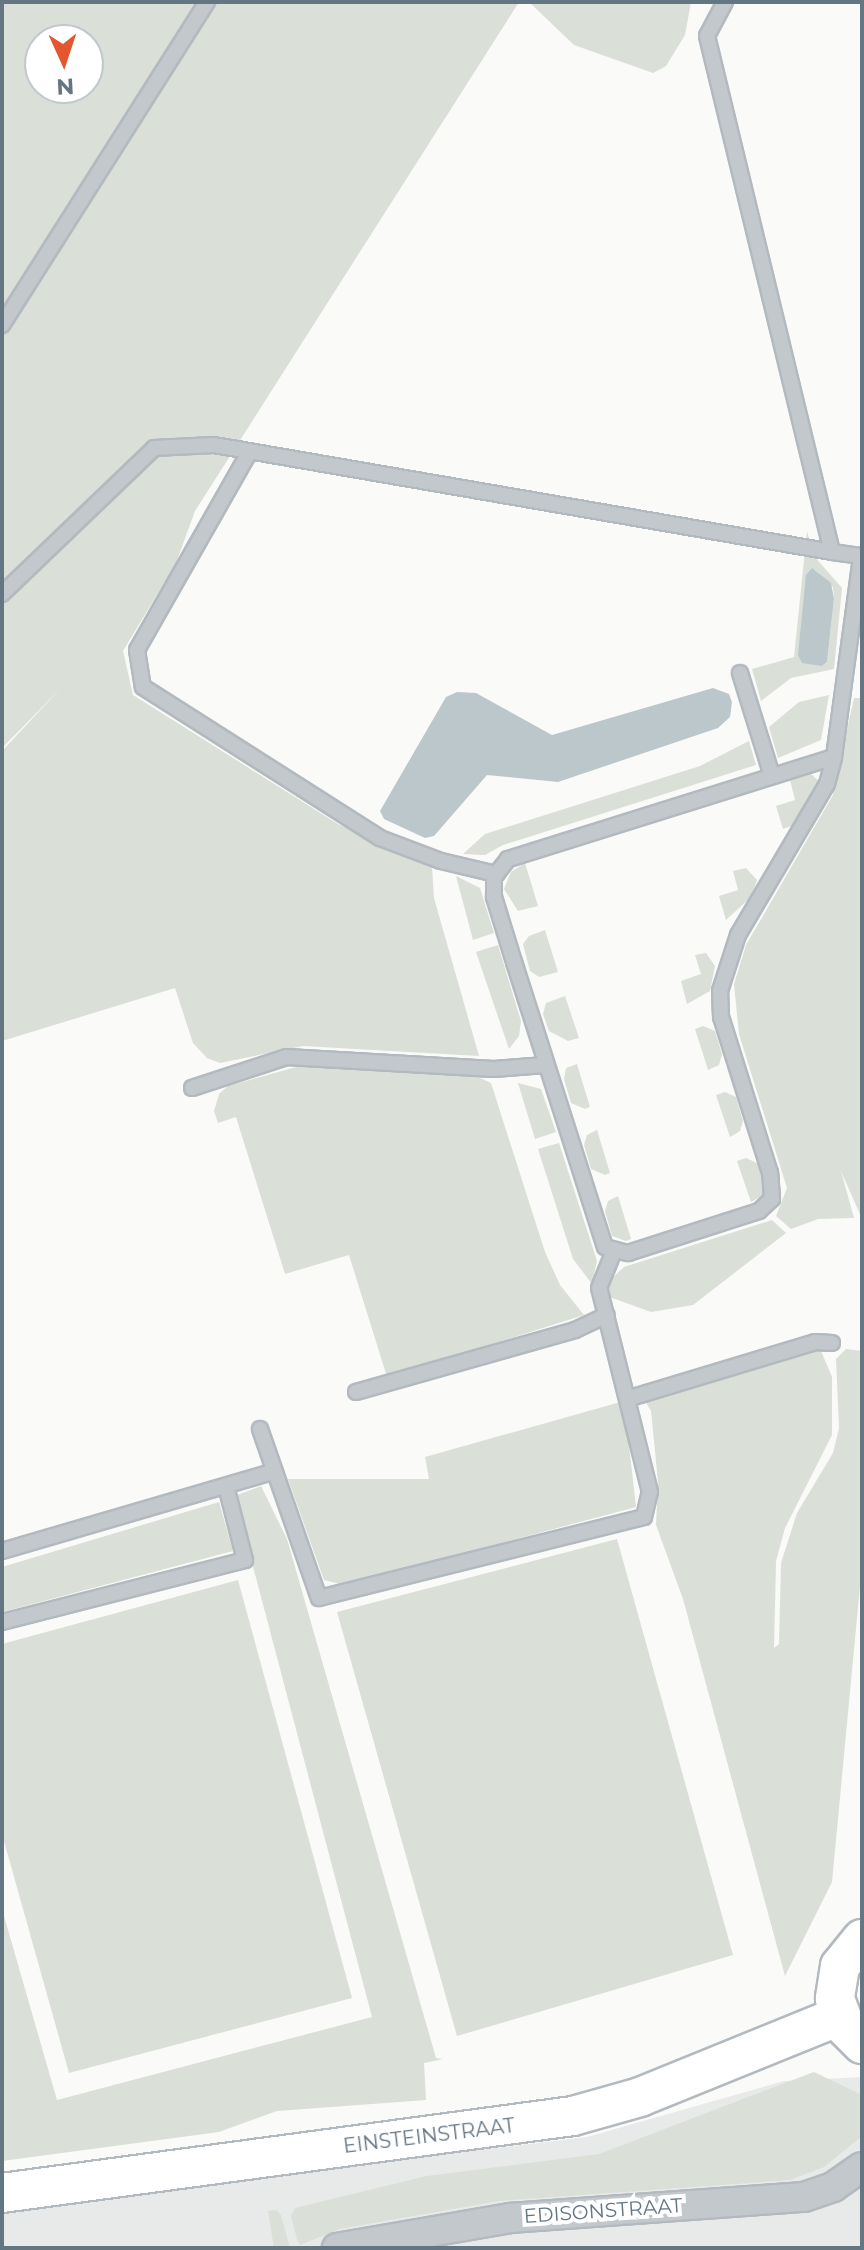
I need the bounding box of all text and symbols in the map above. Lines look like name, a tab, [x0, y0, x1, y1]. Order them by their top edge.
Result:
north arrow	[24, 24, 104, 104]
text: N	[56, 73, 75, 100]
street label: EINSTEINSTRAAT	[342, 2114, 516, 2158]
street label: EDISONSTRAAT	[523, 2193, 683, 2229]

